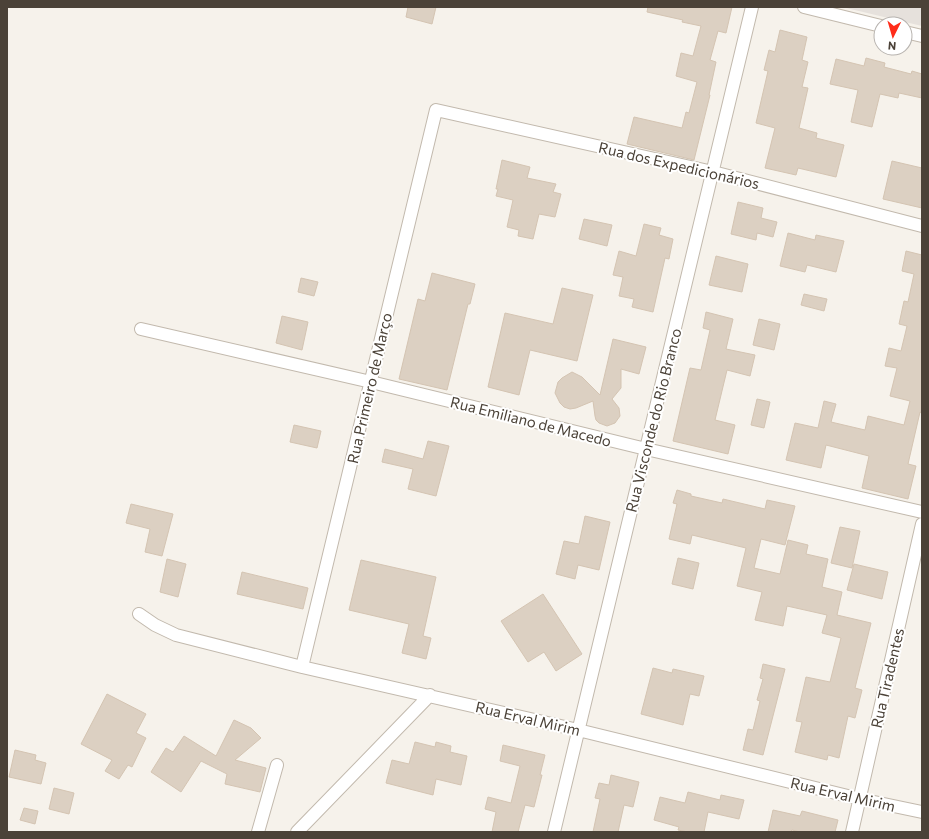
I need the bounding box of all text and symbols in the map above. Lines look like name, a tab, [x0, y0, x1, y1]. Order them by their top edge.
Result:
north arrow	[873, 16, 913, 56]
text: N	[887, 40, 897, 53]
street label: Rua dos Expedicionários	[597, 138, 761, 192]
street label: Rua Primeiro de Março	[343, 311, 395, 465]
street label: Rua Visconde do Rio Branco	[621, 326, 685, 514]
street label: Rua Emiliano de Macedo	[449, 392, 613, 450]
street label: Rua Tiradentes	[867, 626, 907, 730]
street label: Rua Erval Mirim	[474, 697, 582, 739]
street label: Rua Erval Mirim	[789, 773, 897, 815]

